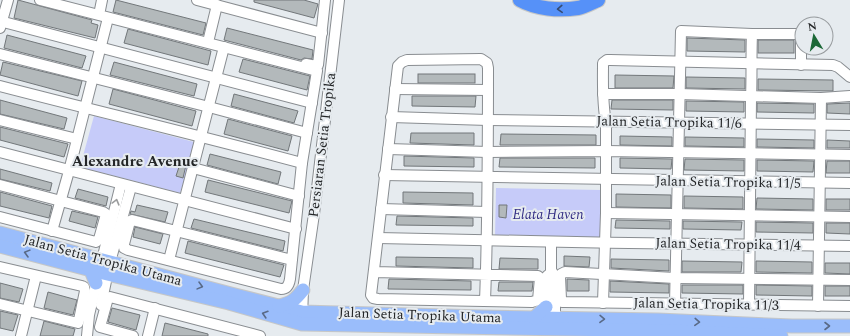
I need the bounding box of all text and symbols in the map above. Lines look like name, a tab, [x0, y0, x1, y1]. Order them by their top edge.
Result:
one-way arrow	[557, 4, 563, 13]
north arrow	[794, 16, 834, 56]
text: N	[806, 17, 818, 36]
street label: Persiaran Setia Tropika	[303, 71, 341, 219]
street label: Jalan Setia Tropika 11/6	[596, 110, 742, 134]
district label: Alexandre Avenue	[72, 150, 198, 173]
street label: Jalan Setia Tropika 11/5	[655, 170, 801, 194]
one-way arrow	[111, 198, 120, 205]
park label: Elata Haven	[512, 204, 584, 225]
street label: Jalan Setia Tropika Utama	[22, 229, 184, 291]
street label: Jalan Setia Tropika 11/4	[655, 232, 801, 256]
one-way arrow	[24, 249, 31, 258]
one-way arrow	[196, 281, 203, 290]
street label: Jalan Setia Tropika 11/3	[633, 292, 779, 316]
street label: Jalan Setia Tropika Utama	[338, 302, 502, 328]
one-way arrow	[262, 310, 269, 319]
one-way arrow	[599, 315, 605, 323]
one-way arrow	[694, 317, 700, 326]
one-way arrow	[824, 322, 830, 330]

